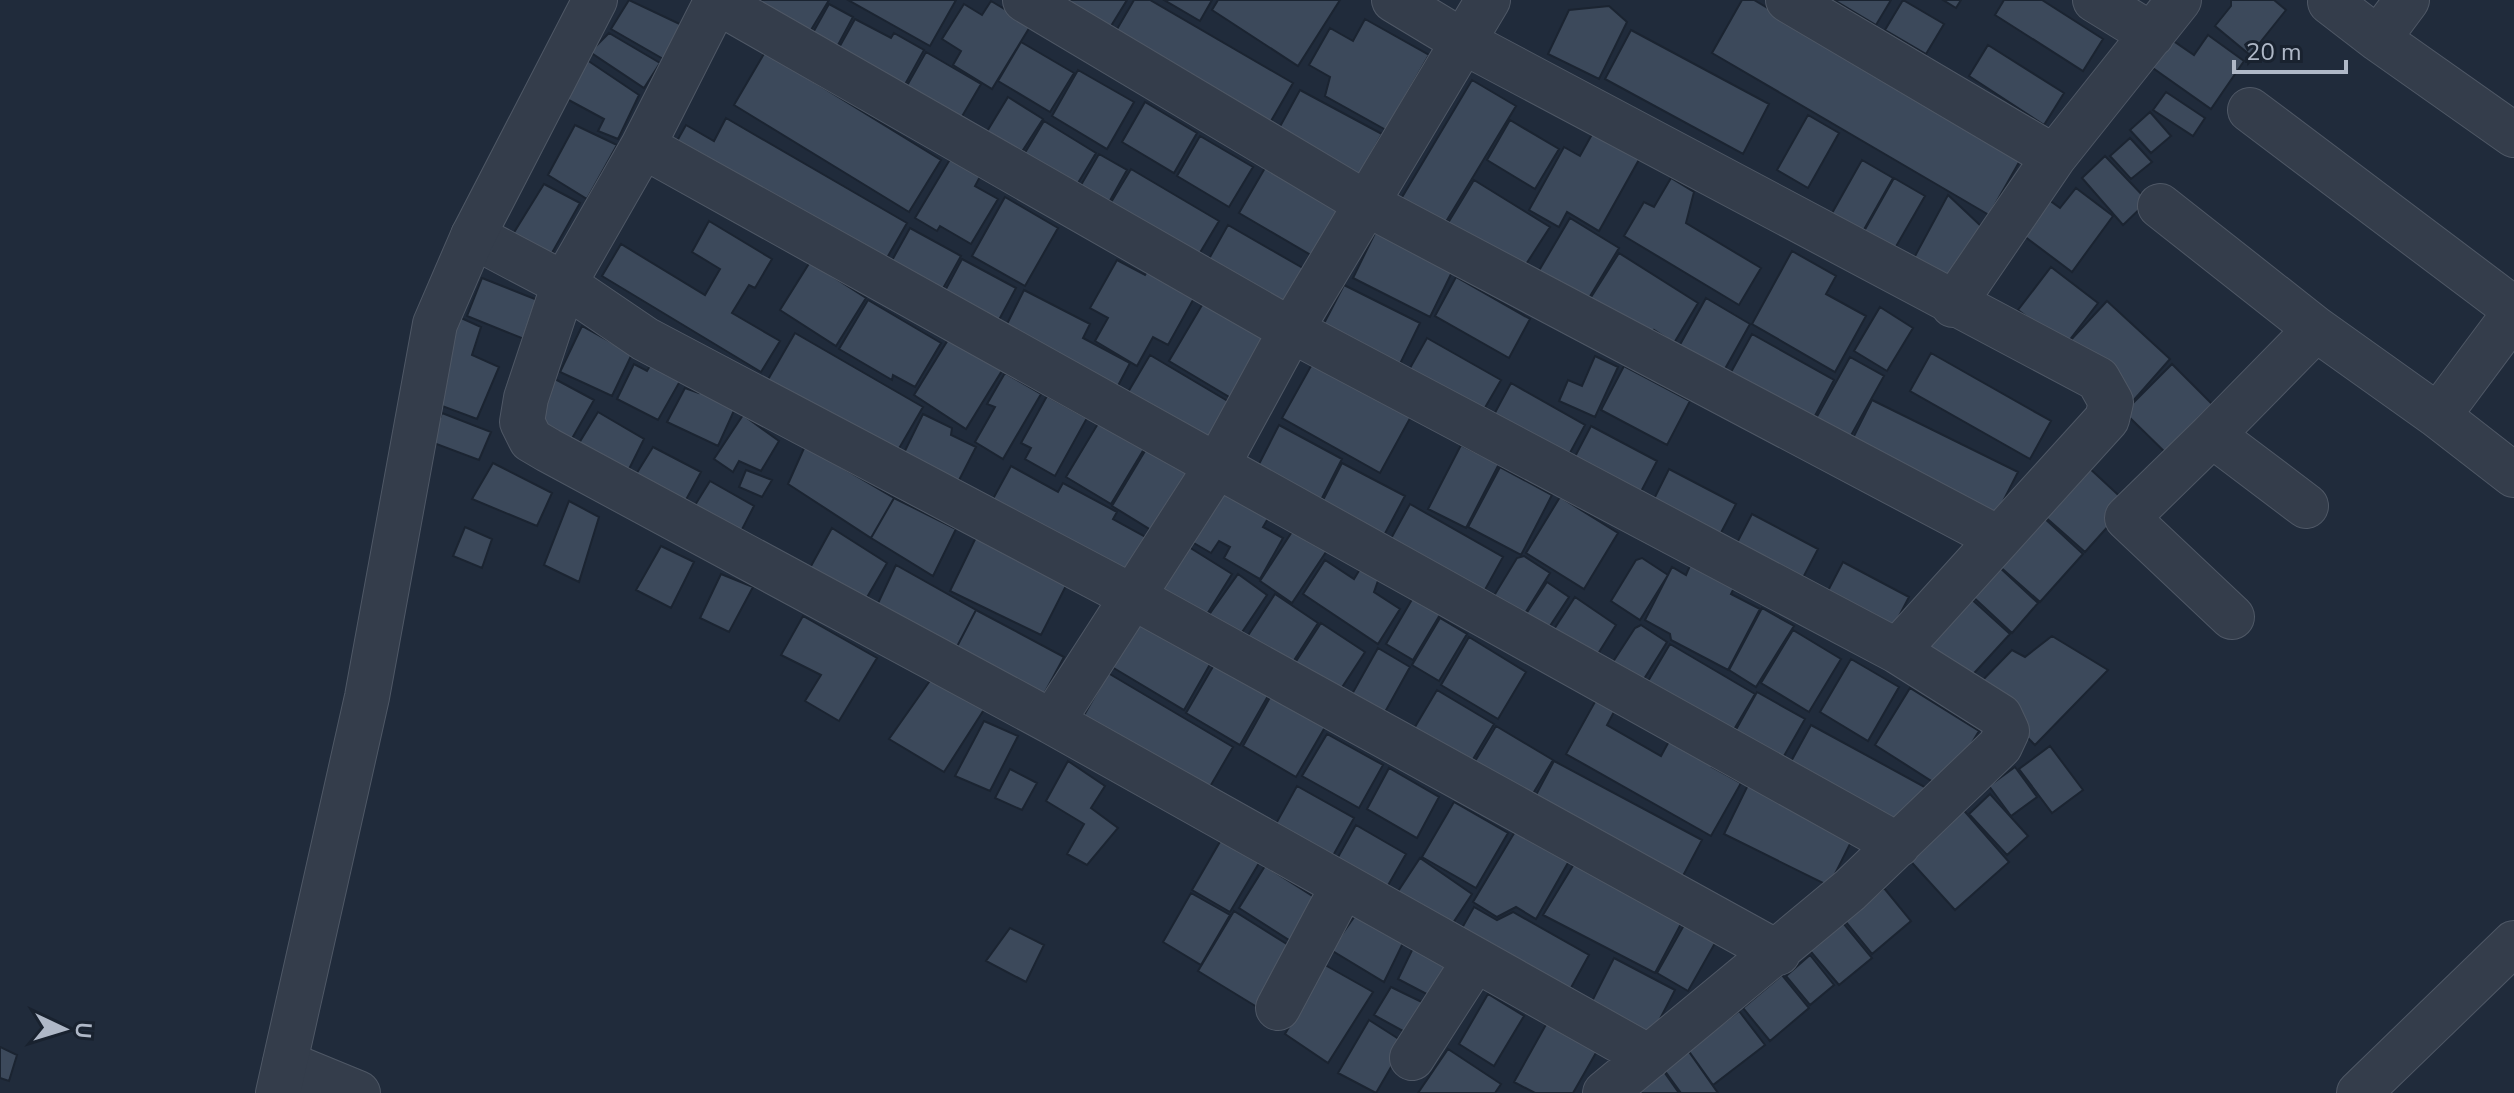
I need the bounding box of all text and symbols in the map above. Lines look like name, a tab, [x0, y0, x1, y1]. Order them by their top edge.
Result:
scale bar	[2234, 24, 2346, 74]
text: 20 m	[2246, 36, 2302, 68]
north arrow	[24, 989, 104, 1069]
text: U	[67, 1021, 98, 1039]

